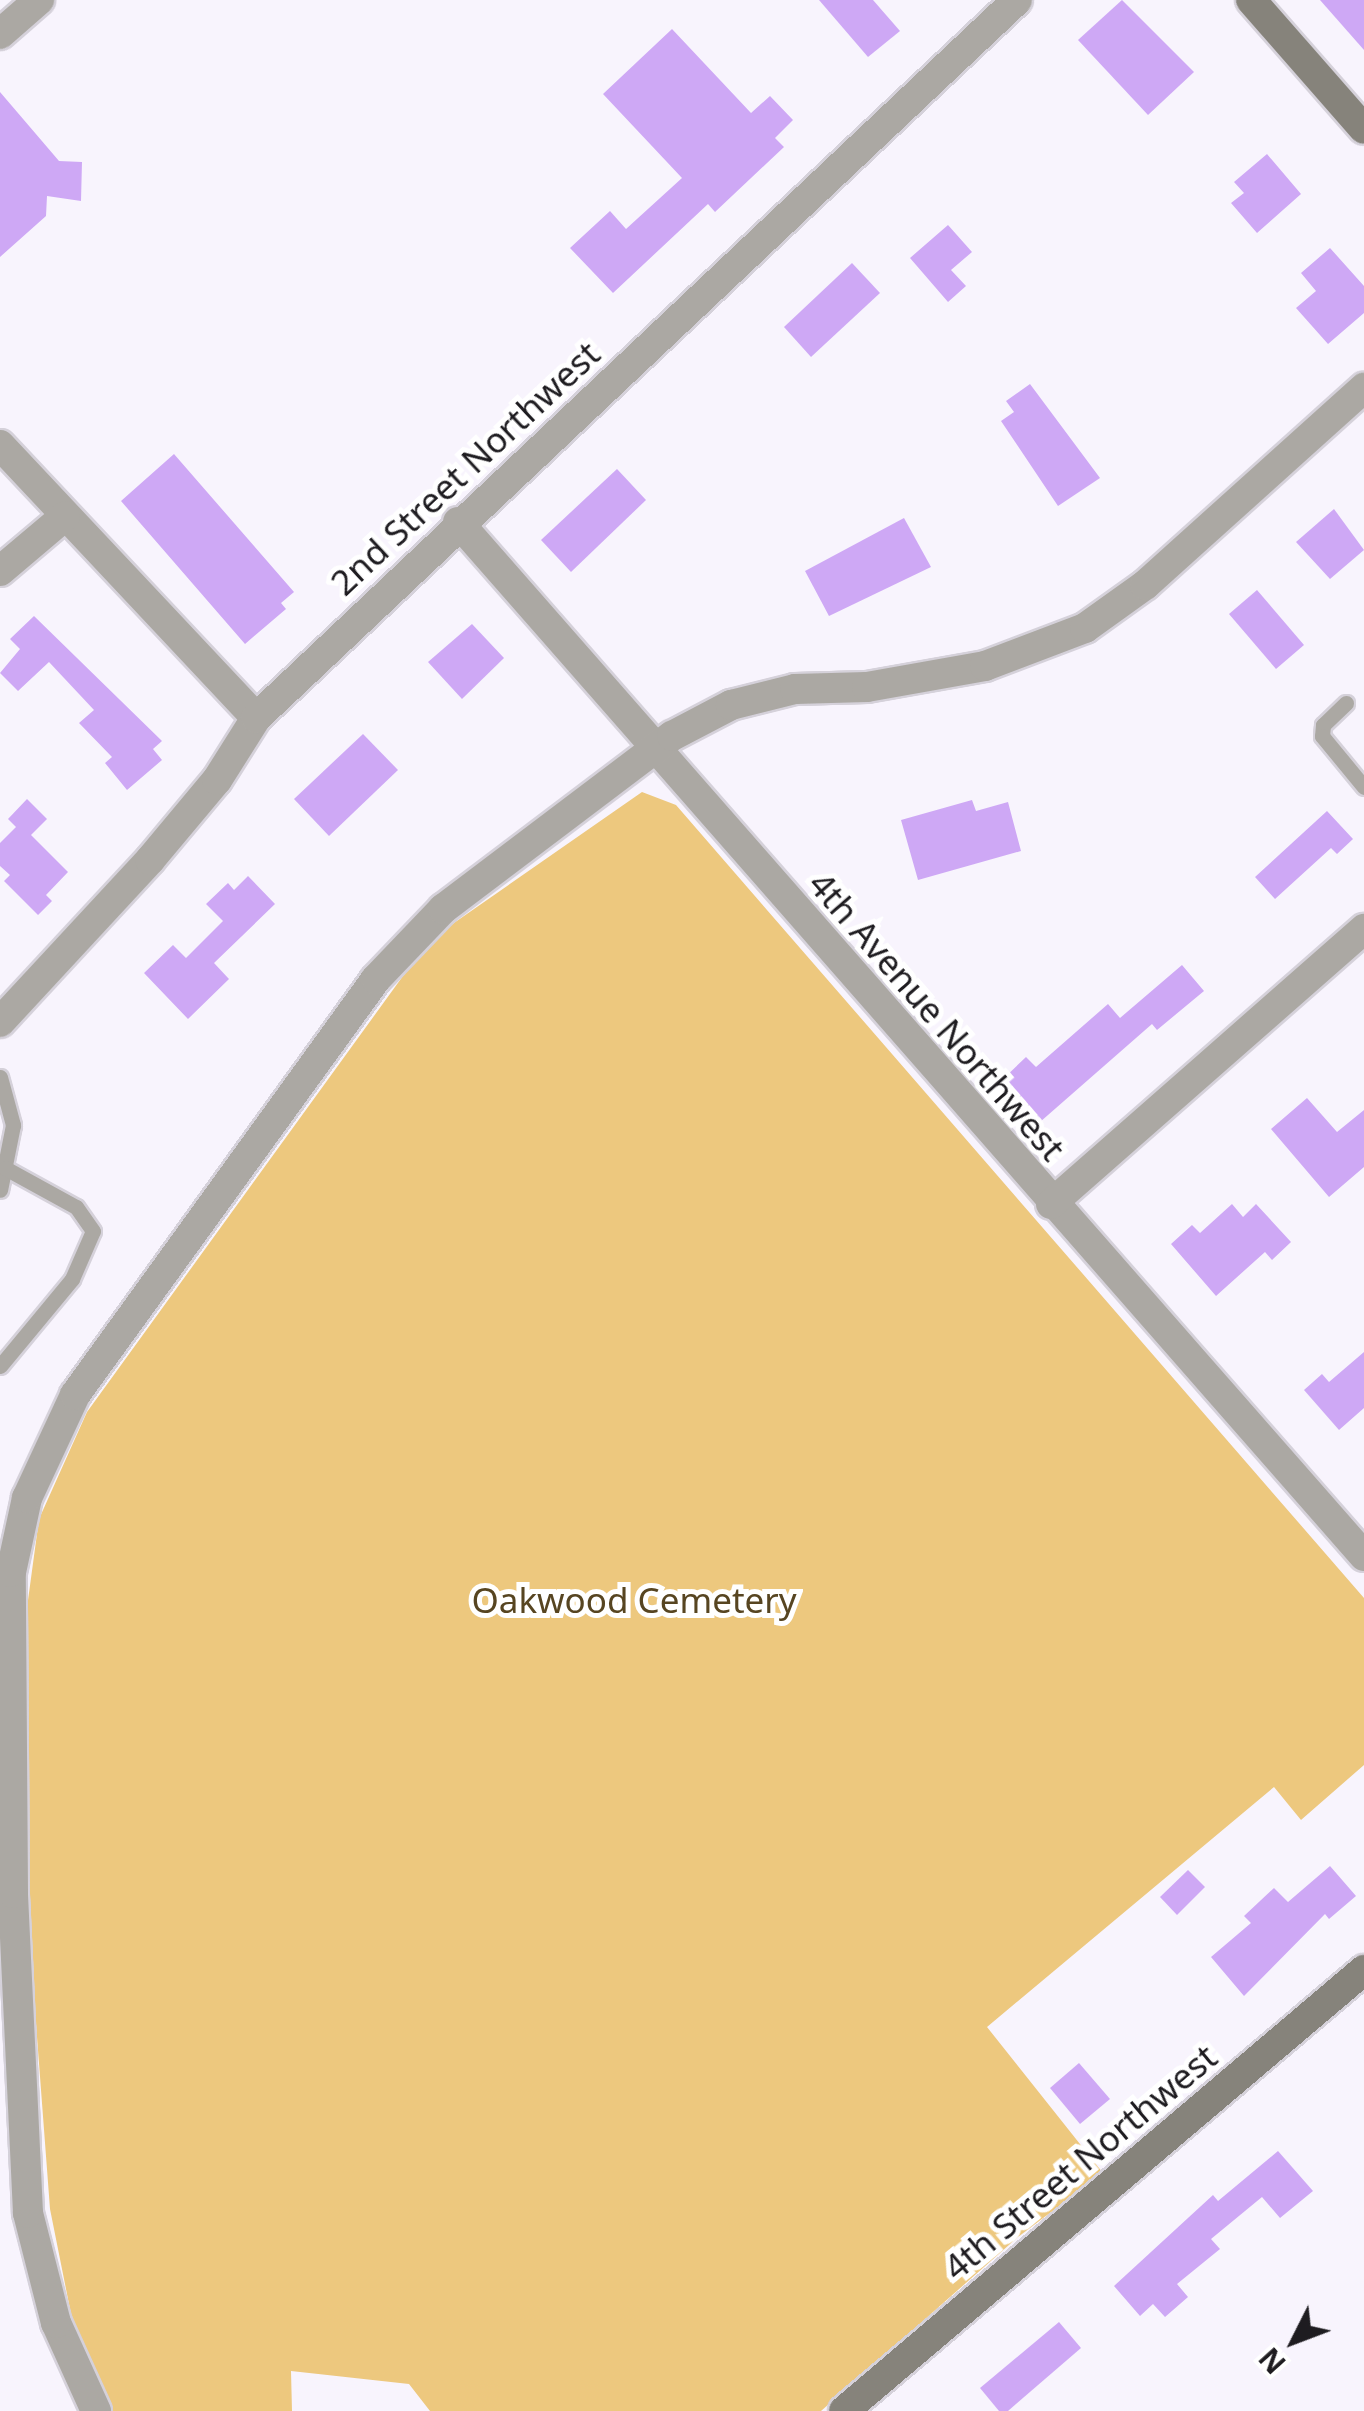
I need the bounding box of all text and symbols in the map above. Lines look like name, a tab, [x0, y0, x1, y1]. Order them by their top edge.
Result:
street label: 2nd Street Northwest	[322, 333, 608, 603]
street label: 4th Avenue Northwest	[800, 863, 1074, 1169]
park label: Oakwood Cemetery	[471, 1579, 797, 1621]
street label: 4th Street Northwest	[935, 2036, 1225, 2288]
north arrow	[1244, 2291, 1344, 2391]
text: N	[1250, 2340, 1293, 2382]

